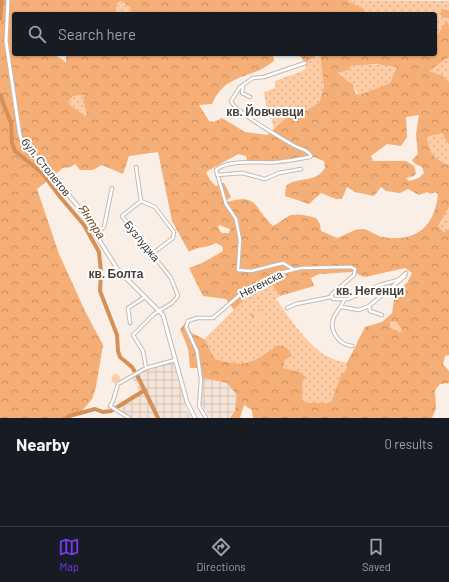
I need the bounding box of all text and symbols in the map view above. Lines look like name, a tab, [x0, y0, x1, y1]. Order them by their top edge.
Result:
search box	[12, 12, 437, 56]
icon: search	[26, 23, 48, 45]
text: Search here	[58, 25, 136, 43]
district label: кв. Йовчевци	[226, 104, 304, 119]
street label: бул. Столетов	[19, 135, 74, 198]
water label: Янтра	[75, 201, 109, 242]
street label: Бузлуджа	[122, 218, 163, 264]
district label: кв. Болта	[89, 266, 144, 280]
street label: Негенска	[237, 267, 285, 300]
district label: кв. Негенци	[336, 283, 404, 298]
text: Nearby	[16, 434, 70, 454]
text: 0 results	[384, 436, 433, 452]
tab: Map	[58, 536, 80, 573]
tab: Directions	[196, 536, 246, 573]
tab: Saved	[362, 536, 391, 573]

